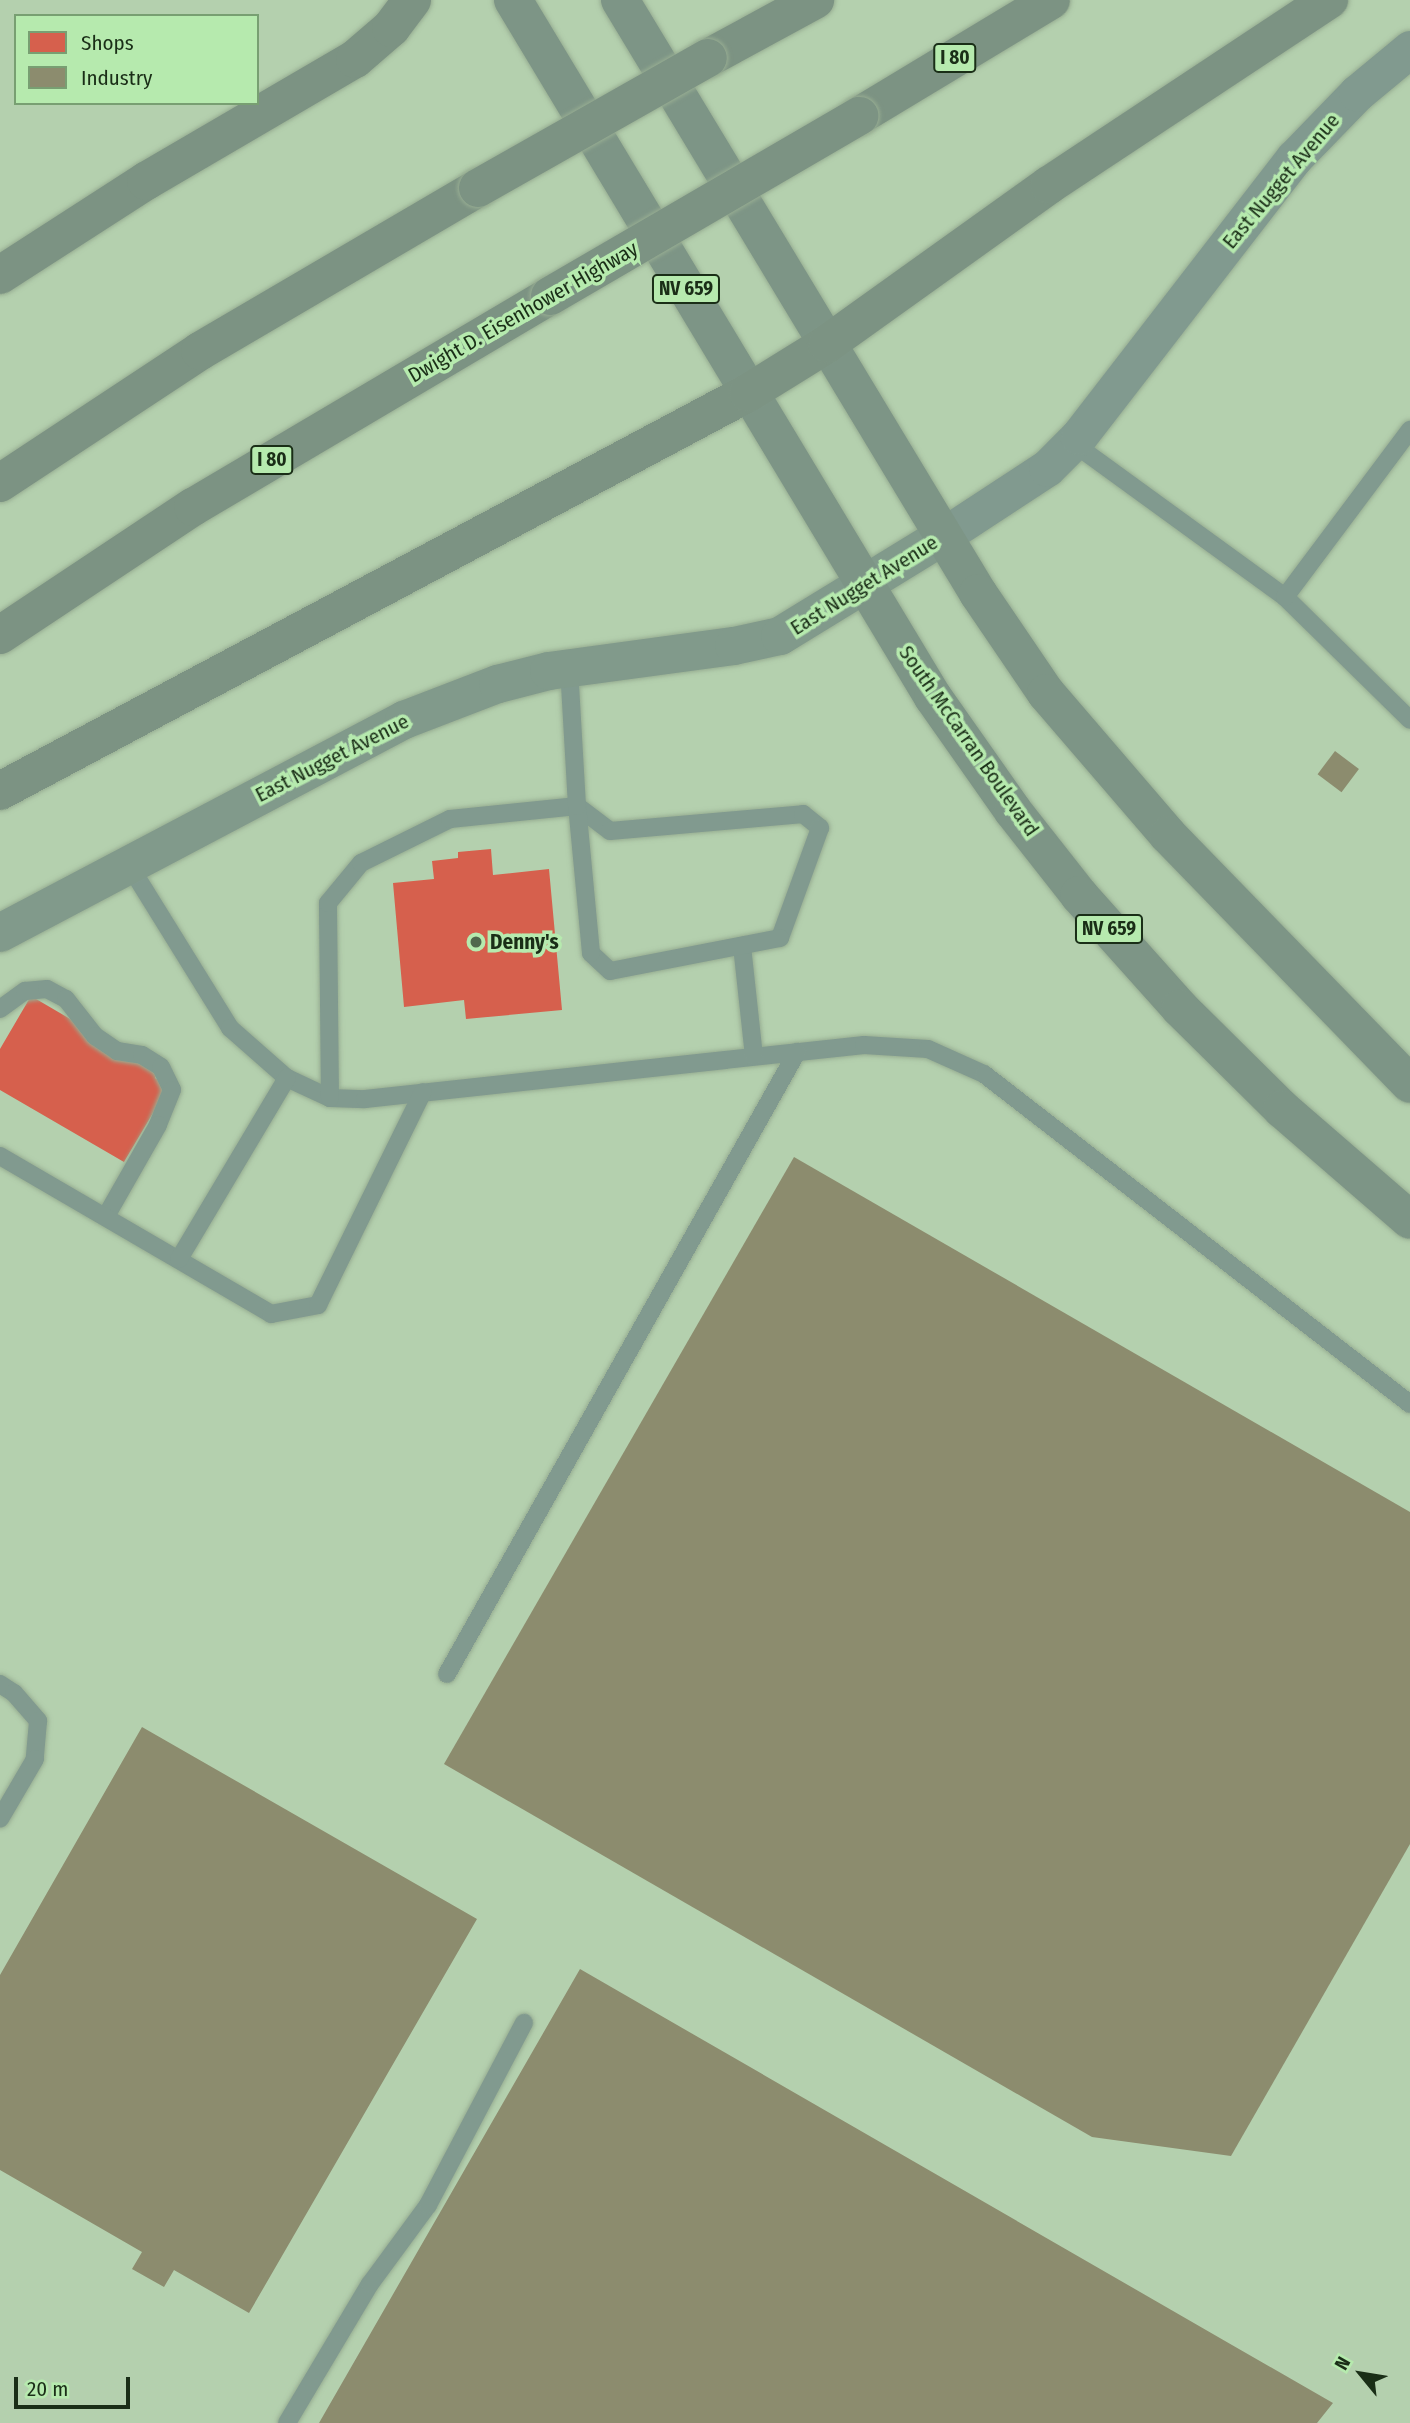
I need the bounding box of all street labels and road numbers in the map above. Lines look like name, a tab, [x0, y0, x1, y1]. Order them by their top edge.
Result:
road number: I 80	[932, 43, 978, 74]
street label: East Nugget Avenue	[1217, 108, 1345, 254]
street label: Dwight D. Eisenhower Highway	[404, 236, 642, 388]
road number: NV 659	[651, 274, 721, 304]
road number: I 80	[249, 444, 295, 475]
street label: East Nugget Avenue	[786, 530, 942, 640]
street label: South McCarran Boulevard	[894, 641, 1044, 841]
street label: East Nugget Avenue	[251, 708, 413, 808]
road number: NV 659	[1074, 914, 1144, 945]

